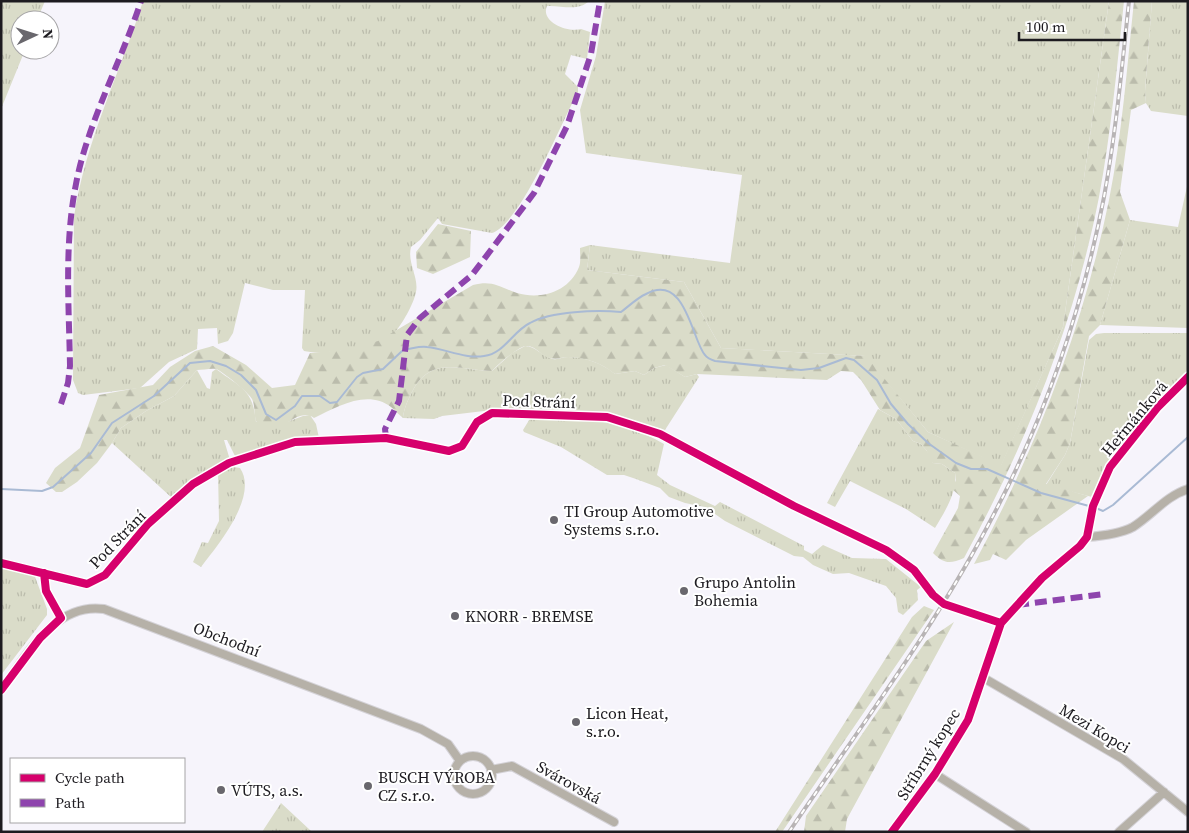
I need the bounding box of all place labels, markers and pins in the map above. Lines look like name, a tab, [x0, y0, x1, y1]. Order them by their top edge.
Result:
place label: TI Group Automotive Systems s.r.o.	[564, 500, 714, 540]
marker: TI Group Automotive Systems s.r.o.	[548, 514, 560, 526]
place label: Grupo Antolin Bohemia	[694, 571, 796, 611]
marker: Grupo Antolin Bohemia	[678, 585, 690, 597]
place label: KNORR - BREMSE	[465, 605, 594, 627]
marker: KNORR - BREMSE	[449, 610, 461, 622]
place label: Licon Heat, s.r.o.	[586, 702, 669, 742]
marker: Licon Heat, s.r.o.	[570, 716, 582, 728]
place label: BUSCH VÝROBA CZ s.r.o.	[378, 766, 496, 806]
place label: VÚTS, a.s.	[231, 779, 303, 801]
marker: BUSCH VÝROBA CZ s.r.o.	[362, 780, 374, 792]
marker: VÚTS, a.s.	[215, 784, 227, 796]

